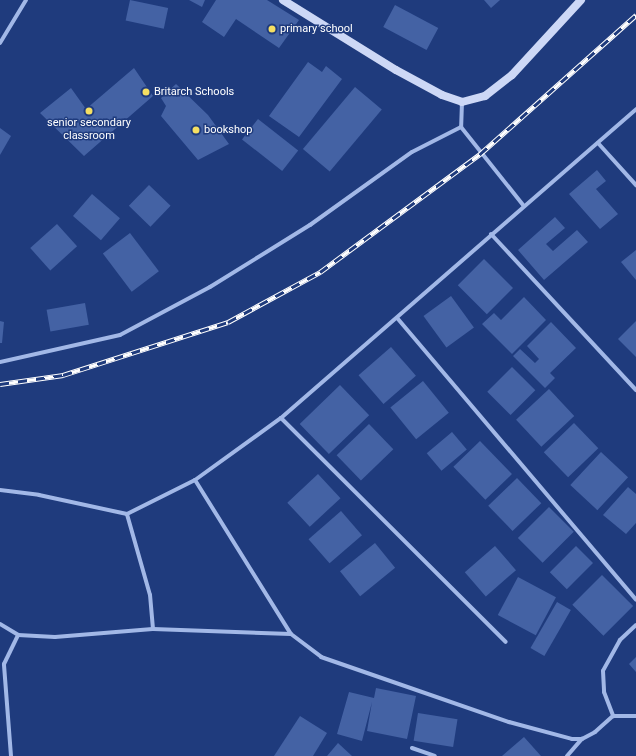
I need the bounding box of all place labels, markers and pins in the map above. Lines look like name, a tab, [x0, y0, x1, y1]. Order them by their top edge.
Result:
place label: primary school	[280, 22, 353, 36]
marker: primary school	[267, 24, 277, 34]
place label: Britarch Schools	[154, 85, 234, 99]
marker: Britarch Schools	[141, 87, 151, 97]
marker: senior secondary classroom	[84, 106, 94, 116]
place label: senior secondary classroom	[47, 117, 131, 143]
place label: bookshop	[204, 123, 252, 137]
marker: bookshop	[191, 125, 201, 135]

